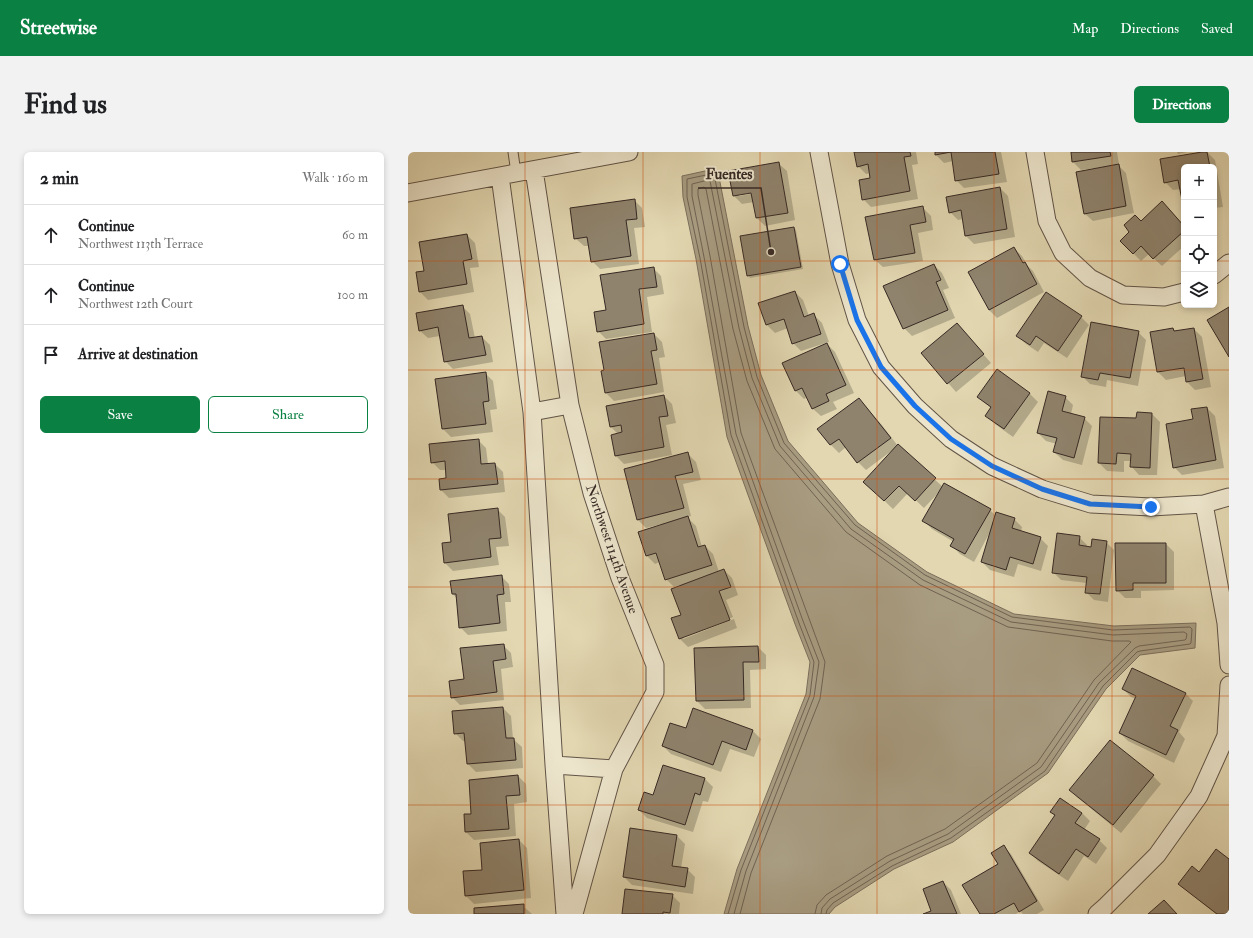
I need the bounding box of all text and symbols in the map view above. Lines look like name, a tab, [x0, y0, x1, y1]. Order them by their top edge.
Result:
text: Streetwise	[20, 16, 97, 40]
text: Map	[1072, 20, 1098, 37]
text: Directions	[1120, 20, 1179, 37]
text: Saved	[1201, 20, 1233, 37]
button: Directions	[1134, 86, 1229, 123]
text: Find us	[24, 87, 107, 122]
callout: Fuentes	[698, 161, 761, 188]
map controls	[1181, 164, 1217, 308]
button: +	[1181, 164, 1217, 200]
text: Fuentes	[705, 165, 753, 184]
text: 2 min	[40, 168, 79, 189]
text: Walk · 160 m	[302, 170, 368, 186]
button: −	[1181, 200, 1217, 236]
text: Continue	[78, 217, 134, 236]
icon: ahead	[40, 224, 62, 246]
text: 60 m	[342, 227, 368, 243]
text: Northwest 113th Terrace	[78, 236, 203, 252]
button: locate	[1181, 236, 1217, 272]
route start	[831, 255, 849, 273]
button: layers	[1181, 272, 1217, 308]
text: Continue	[78, 277, 134, 296]
icon: ahead	[40, 284, 62, 306]
text: 100 m	[337, 287, 368, 303]
text: Northwest 12th Court	[78, 296, 193, 312]
icon: arrive	[40, 344, 62, 366]
text: Arrive at destination	[78, 345, 198, 364]
button: Save	[40, 396, 200, 433]
button: Share	[208, 396, 368, 433]
street label: Northwest 114th Avenue	[582, 482, 642, 616]
route end	[1142, 498, 1160, 516]

